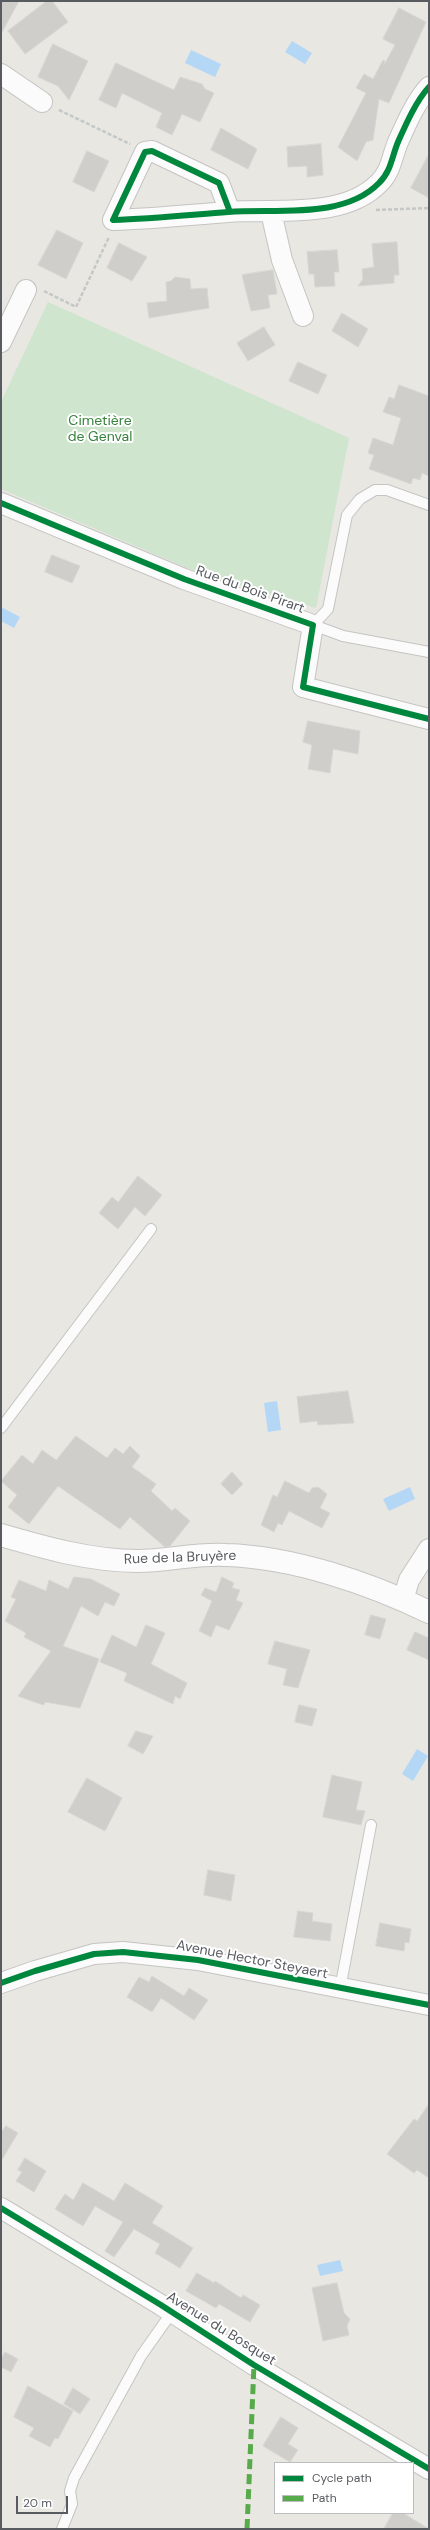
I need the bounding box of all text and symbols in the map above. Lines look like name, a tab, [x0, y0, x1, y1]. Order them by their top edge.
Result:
park label: Cimetière de Genval	[68, 413, 132, 446]
street label: Rue du Bois Pirart	[193, 563, 307, 617]
street label: Rue de la Bruyère	[123, 1548, 237, 1568]
street label: Avenue Hector Steyaert	[175, 1937, 329, 1983]
street label: Avenue du Bosquet	[163, 2289, 279, 2369]
legend	[274, 2462, 414, 2514]
text: Cycle path	[312, 2470, 372, 2486]
scale bar	[18, 2488, 70, 2514]
text: Path	[312, 2490, 337, 2506]
text: 20 m	[23, 2495, 52, 2511]

